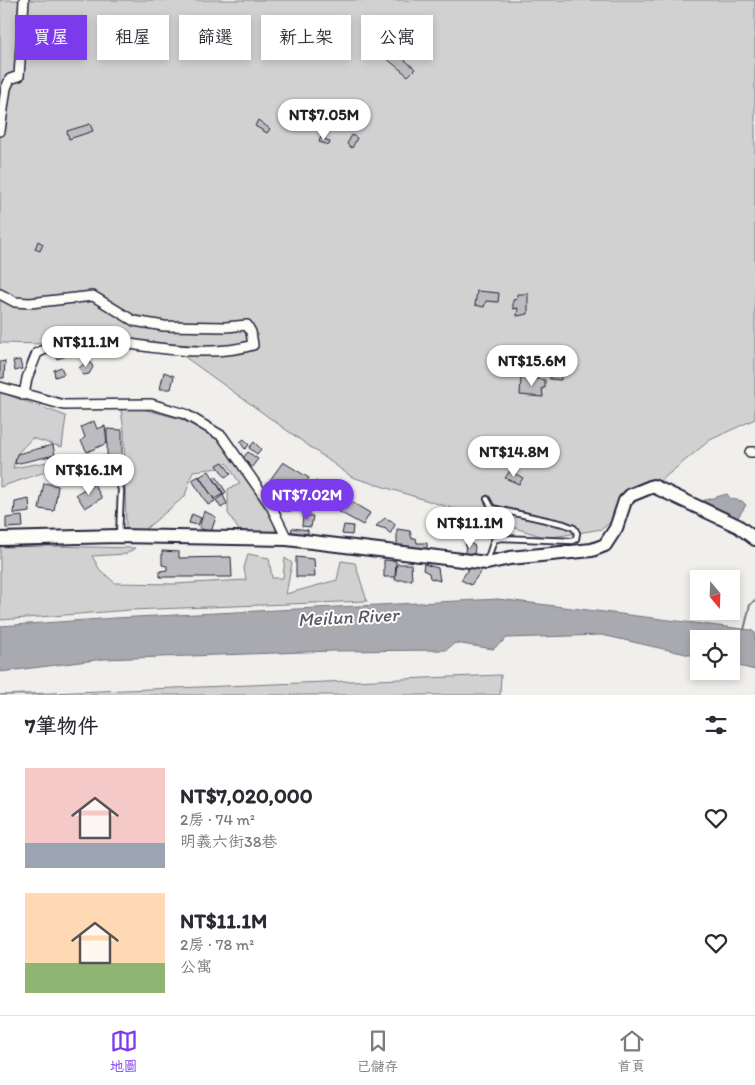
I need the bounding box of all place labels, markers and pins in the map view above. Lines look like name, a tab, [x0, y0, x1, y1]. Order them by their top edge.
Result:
pin: NT$7.05M	[272, 98, 376, 141]
pin: NT$11.1M	[34, 326, 138, 368]
pin: NT$15.6M	[480, 344, 584, 387]
pin: NT$14.8M	[462, 436, 566, 478]
pin: NT$16.1M	[37, 454, 141, 496]
pin: NT$7.02M	[255, 478, 359, 521]
pin: NT$11.1M	[418, 506, 522, 549]

